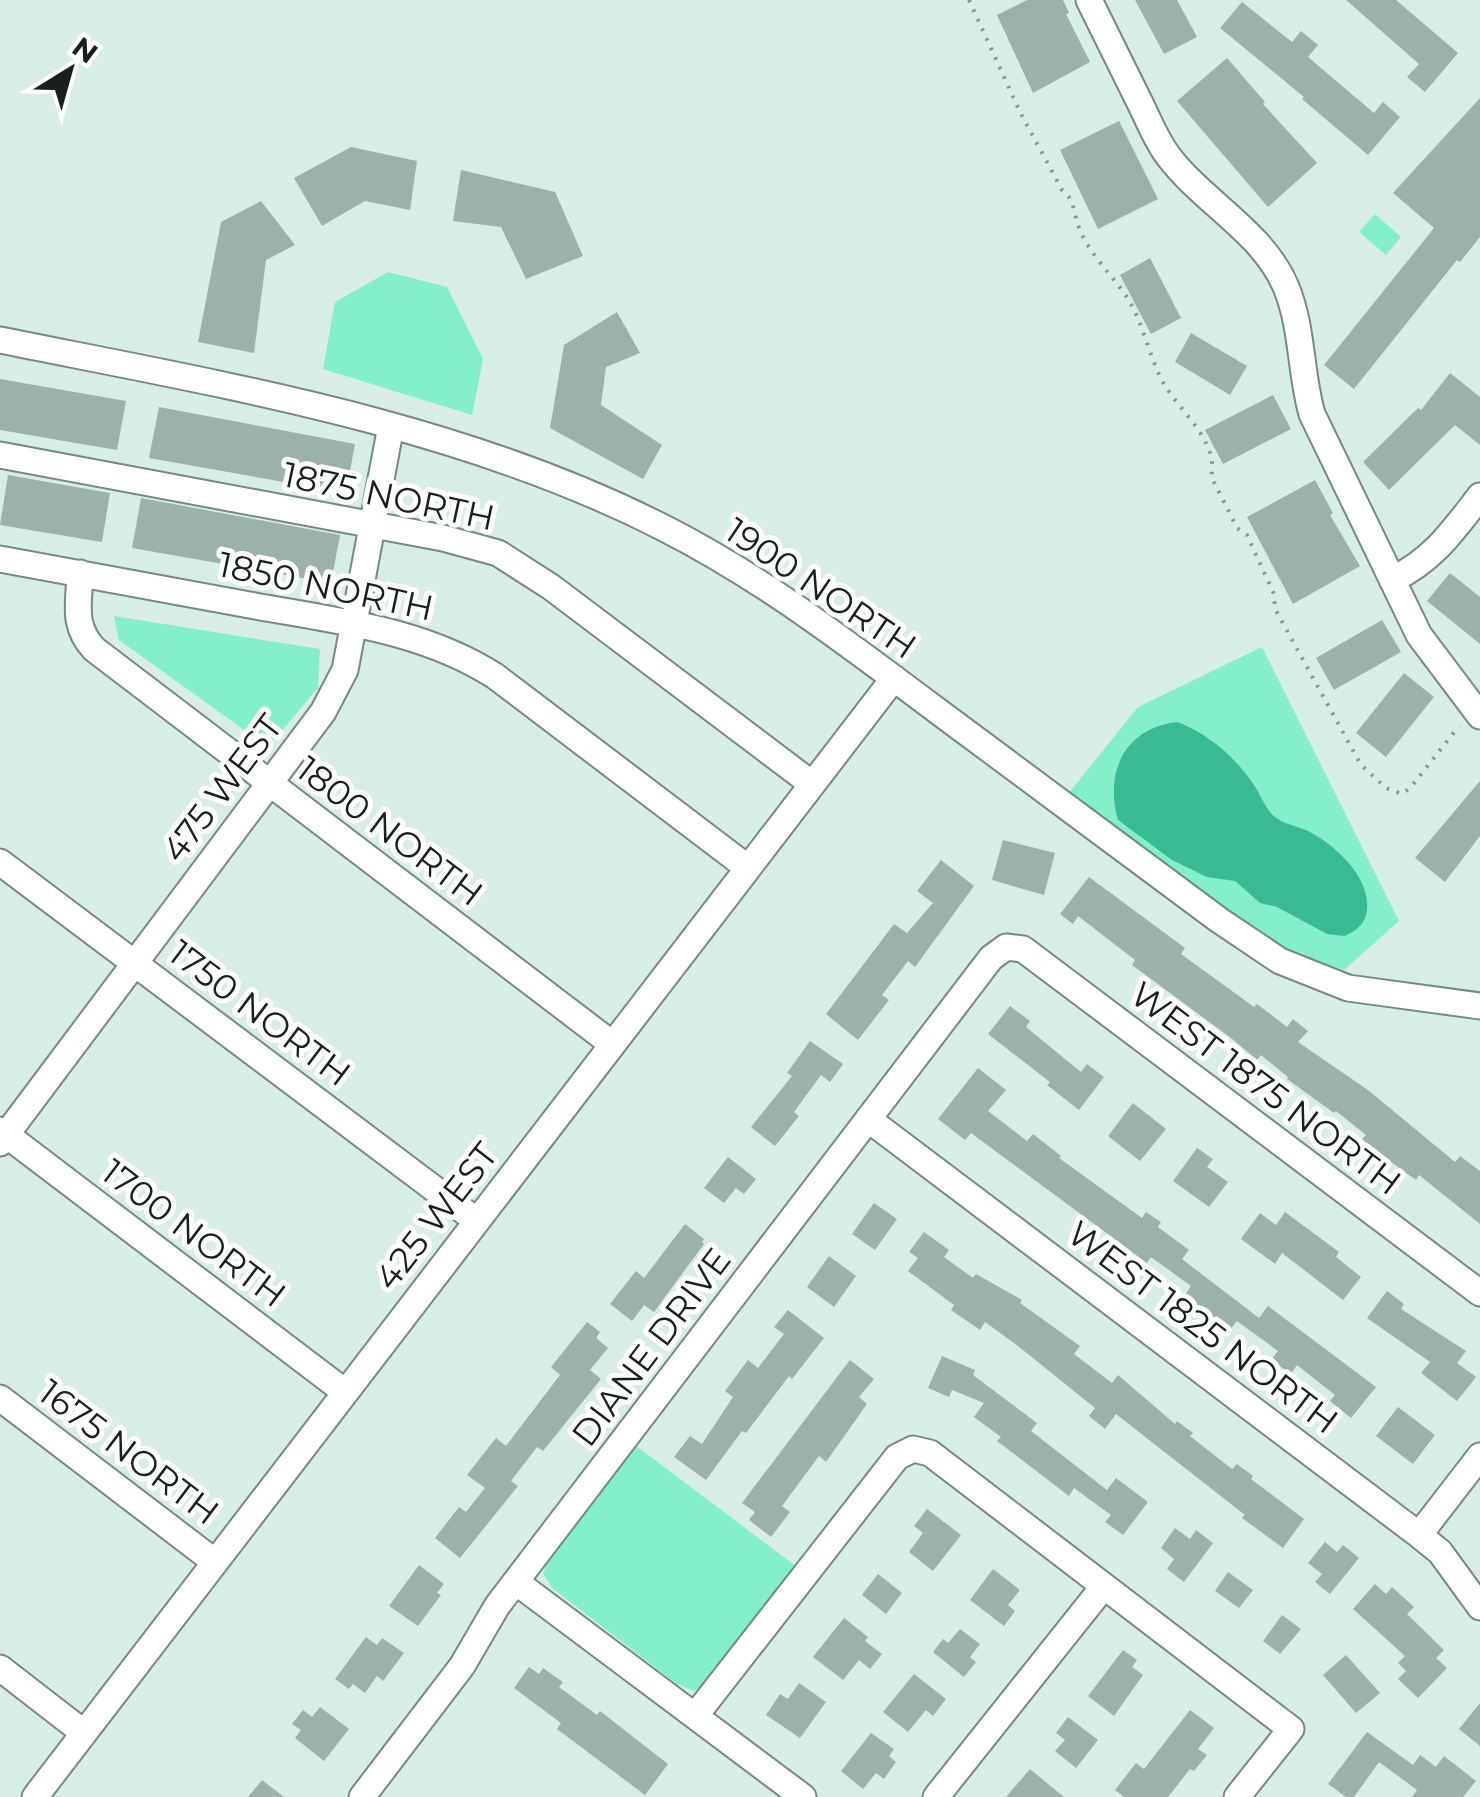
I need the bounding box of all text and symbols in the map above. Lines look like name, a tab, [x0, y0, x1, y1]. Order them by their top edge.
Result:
north arrow	[20, 20, 120, 120]
text: N	[66, 30, 104, 70]
street label: 1875 NORTH	[279, 453, 499, 539]
street label: 1900 NORTH	[717, 508, 925, 668]
street label: 1850 NORTH	[215, 542, 437, 630]
street label: 475 WEST	[153, 706, 291, 870]
street label: 1800 NORTH	[288, 747, 492, 915]
street label: 1750 NORTH	[161, 931, 359, 1095]
street label: WEST 1875 NORTH	[1122, 972, 1410, 1204]
street label: 425 WEST	[365, 1134, 507, 1298]
street label: 1700 NORTH	[93, 1150, 295, 1316]
street label: WEST 1825 NORTH	[1059, 1211, 1347, 1443]
street label: DIANE DRIVE	[562, 1239, 740, 1455]
street label: 1675 NORTH	[31, 1370, 227, 1534]

